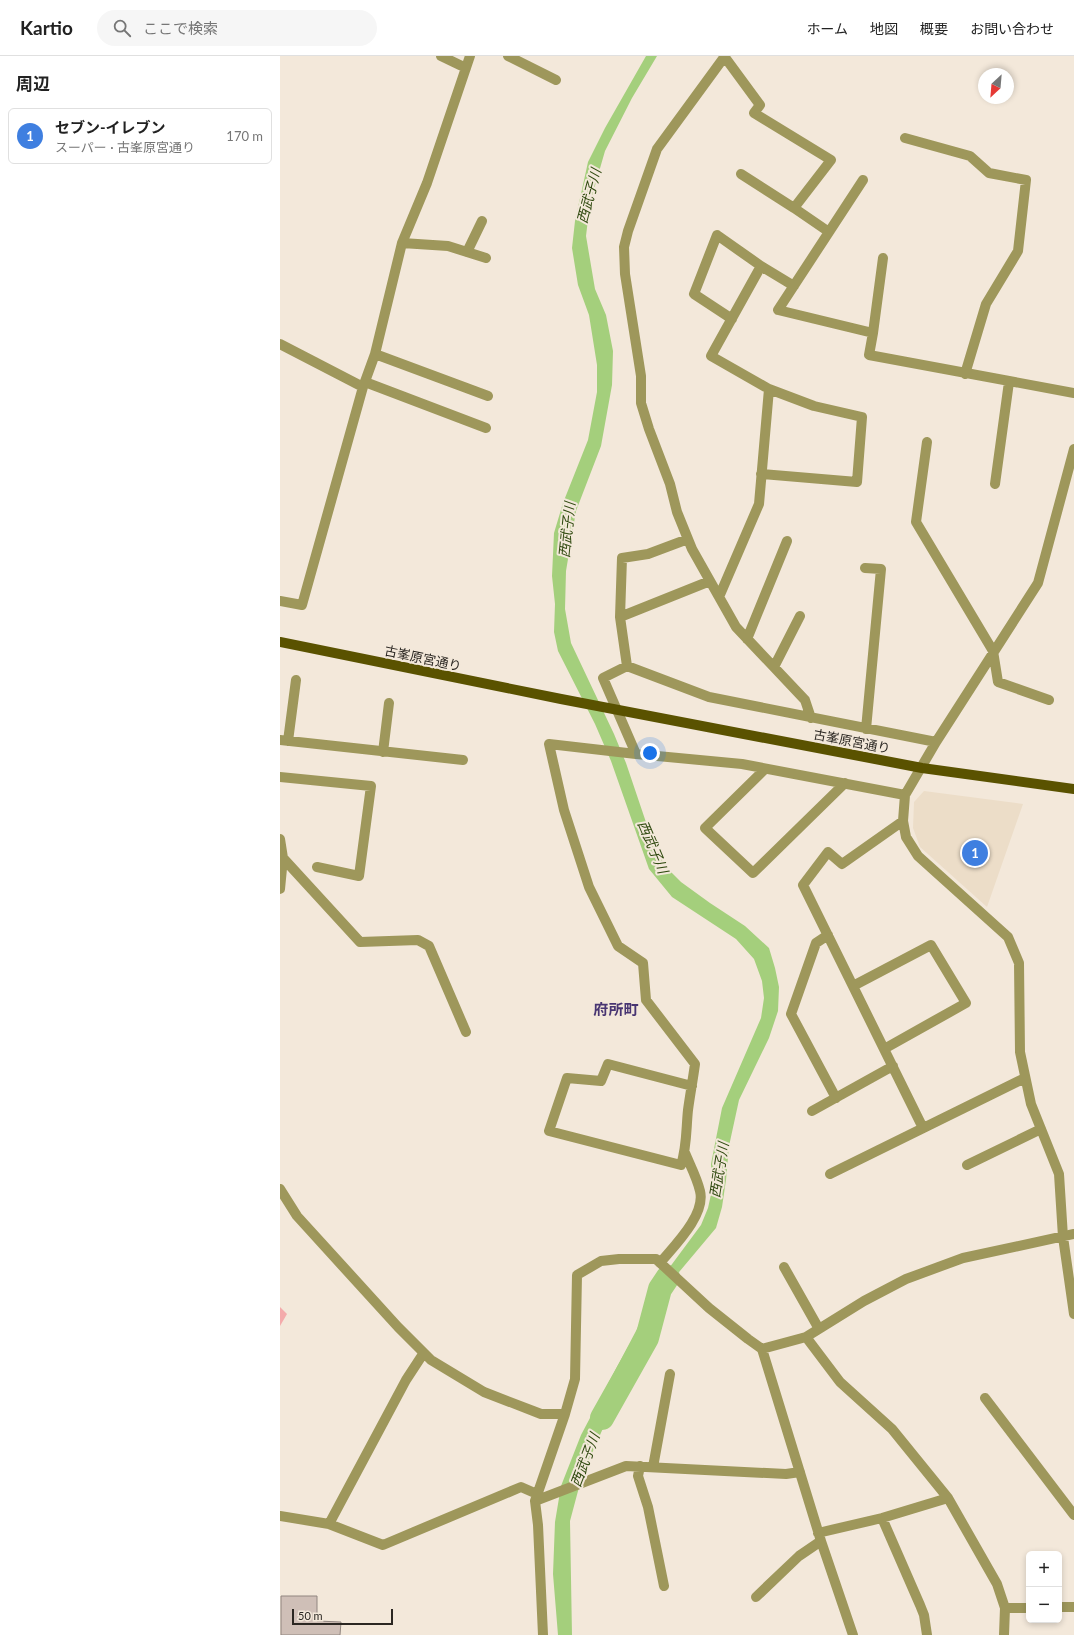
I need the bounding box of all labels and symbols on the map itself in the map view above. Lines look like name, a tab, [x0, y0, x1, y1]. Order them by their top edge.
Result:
north arrow	[978, 68, 1014, 104]
water label: 西武子川	[573, 165, 604, 225]
water label: 西武子川	[555, 499, 578, 559]
street label: 古峯原宮通り	[383, 642, 463, 674]
street label: 古峯原宮通り	[812, 726, 892, 756]
your location	[640, 743, 660, 763]
water label: 西武子川	[635, 818, 673, 878]
pin: 1	[962, 838, 988, 868]
district label: 府所町	[593, 1000, 639, 1018]
water label: 西武子川	[706, 1139, 732, 1199]
water label: 西武子川	[567, 1429, 603, 1489]
scale bar	[292, 1607, 393, 1626]

